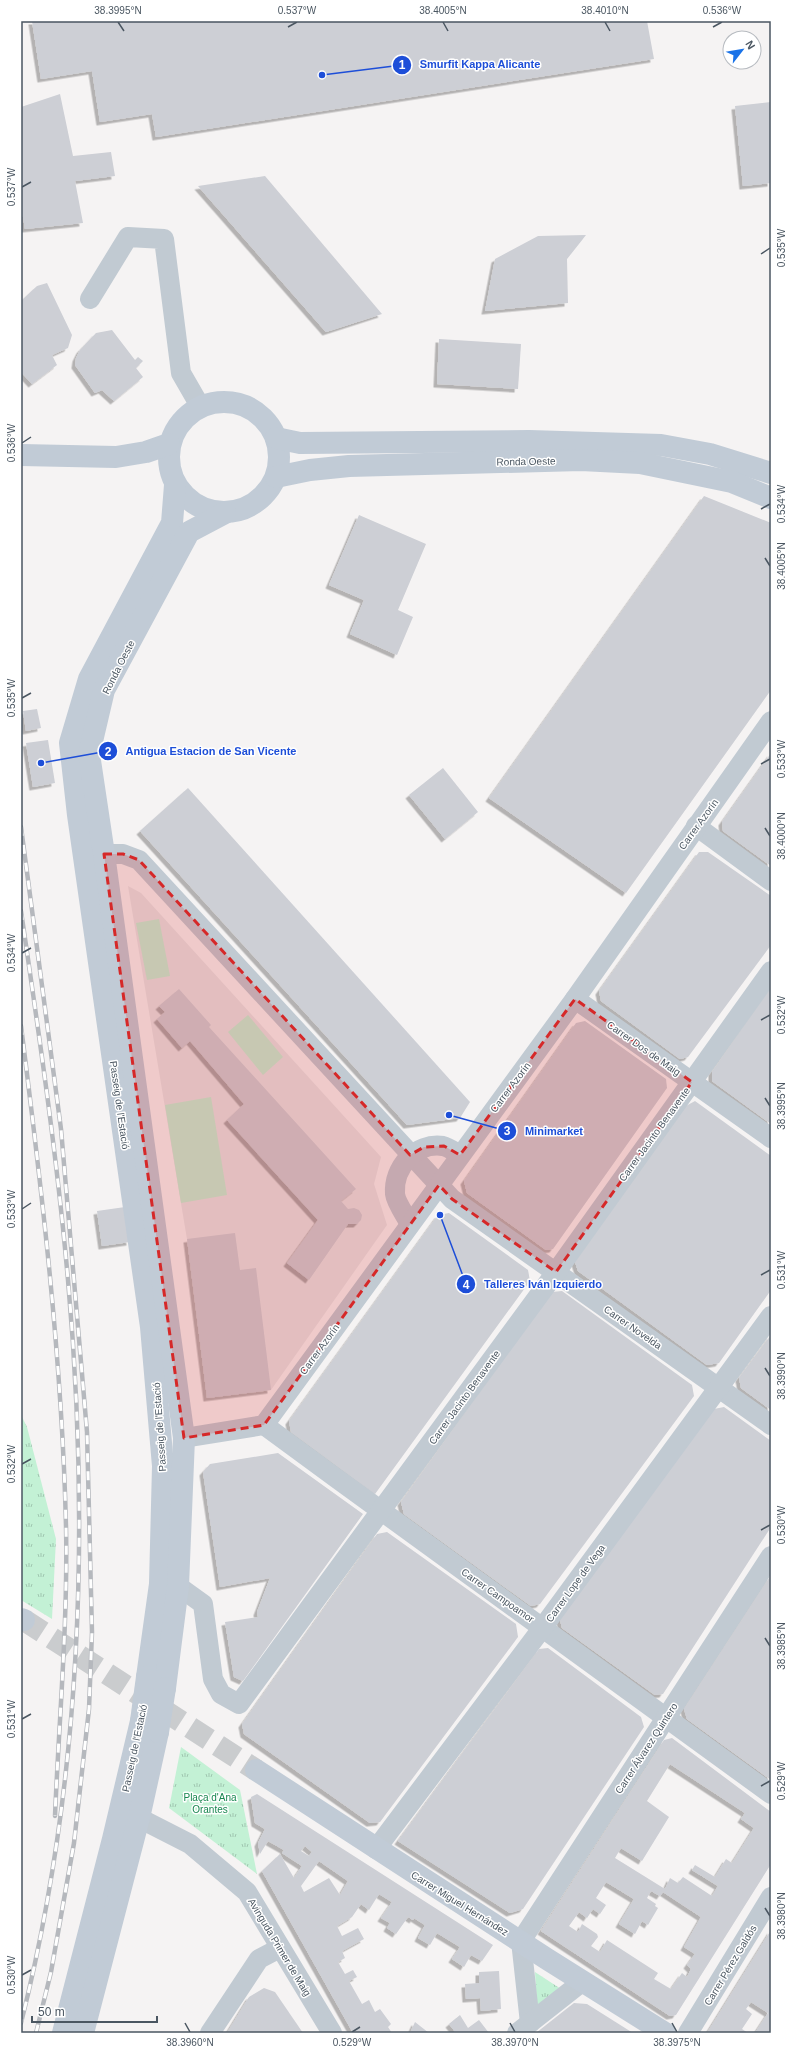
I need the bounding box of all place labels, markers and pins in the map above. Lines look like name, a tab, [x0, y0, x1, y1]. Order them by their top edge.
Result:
callout: Smurfit Kappa Alicante	[392, 53, 549, 76]
callout: Antigua Estacion de San Vicente	[98, 740, 305, 763]
callout: Minimarket	[497, 1120, 591, 1143]
callout: Talleres Iván Izquierdo	[456, 1273, 610, 1296]

